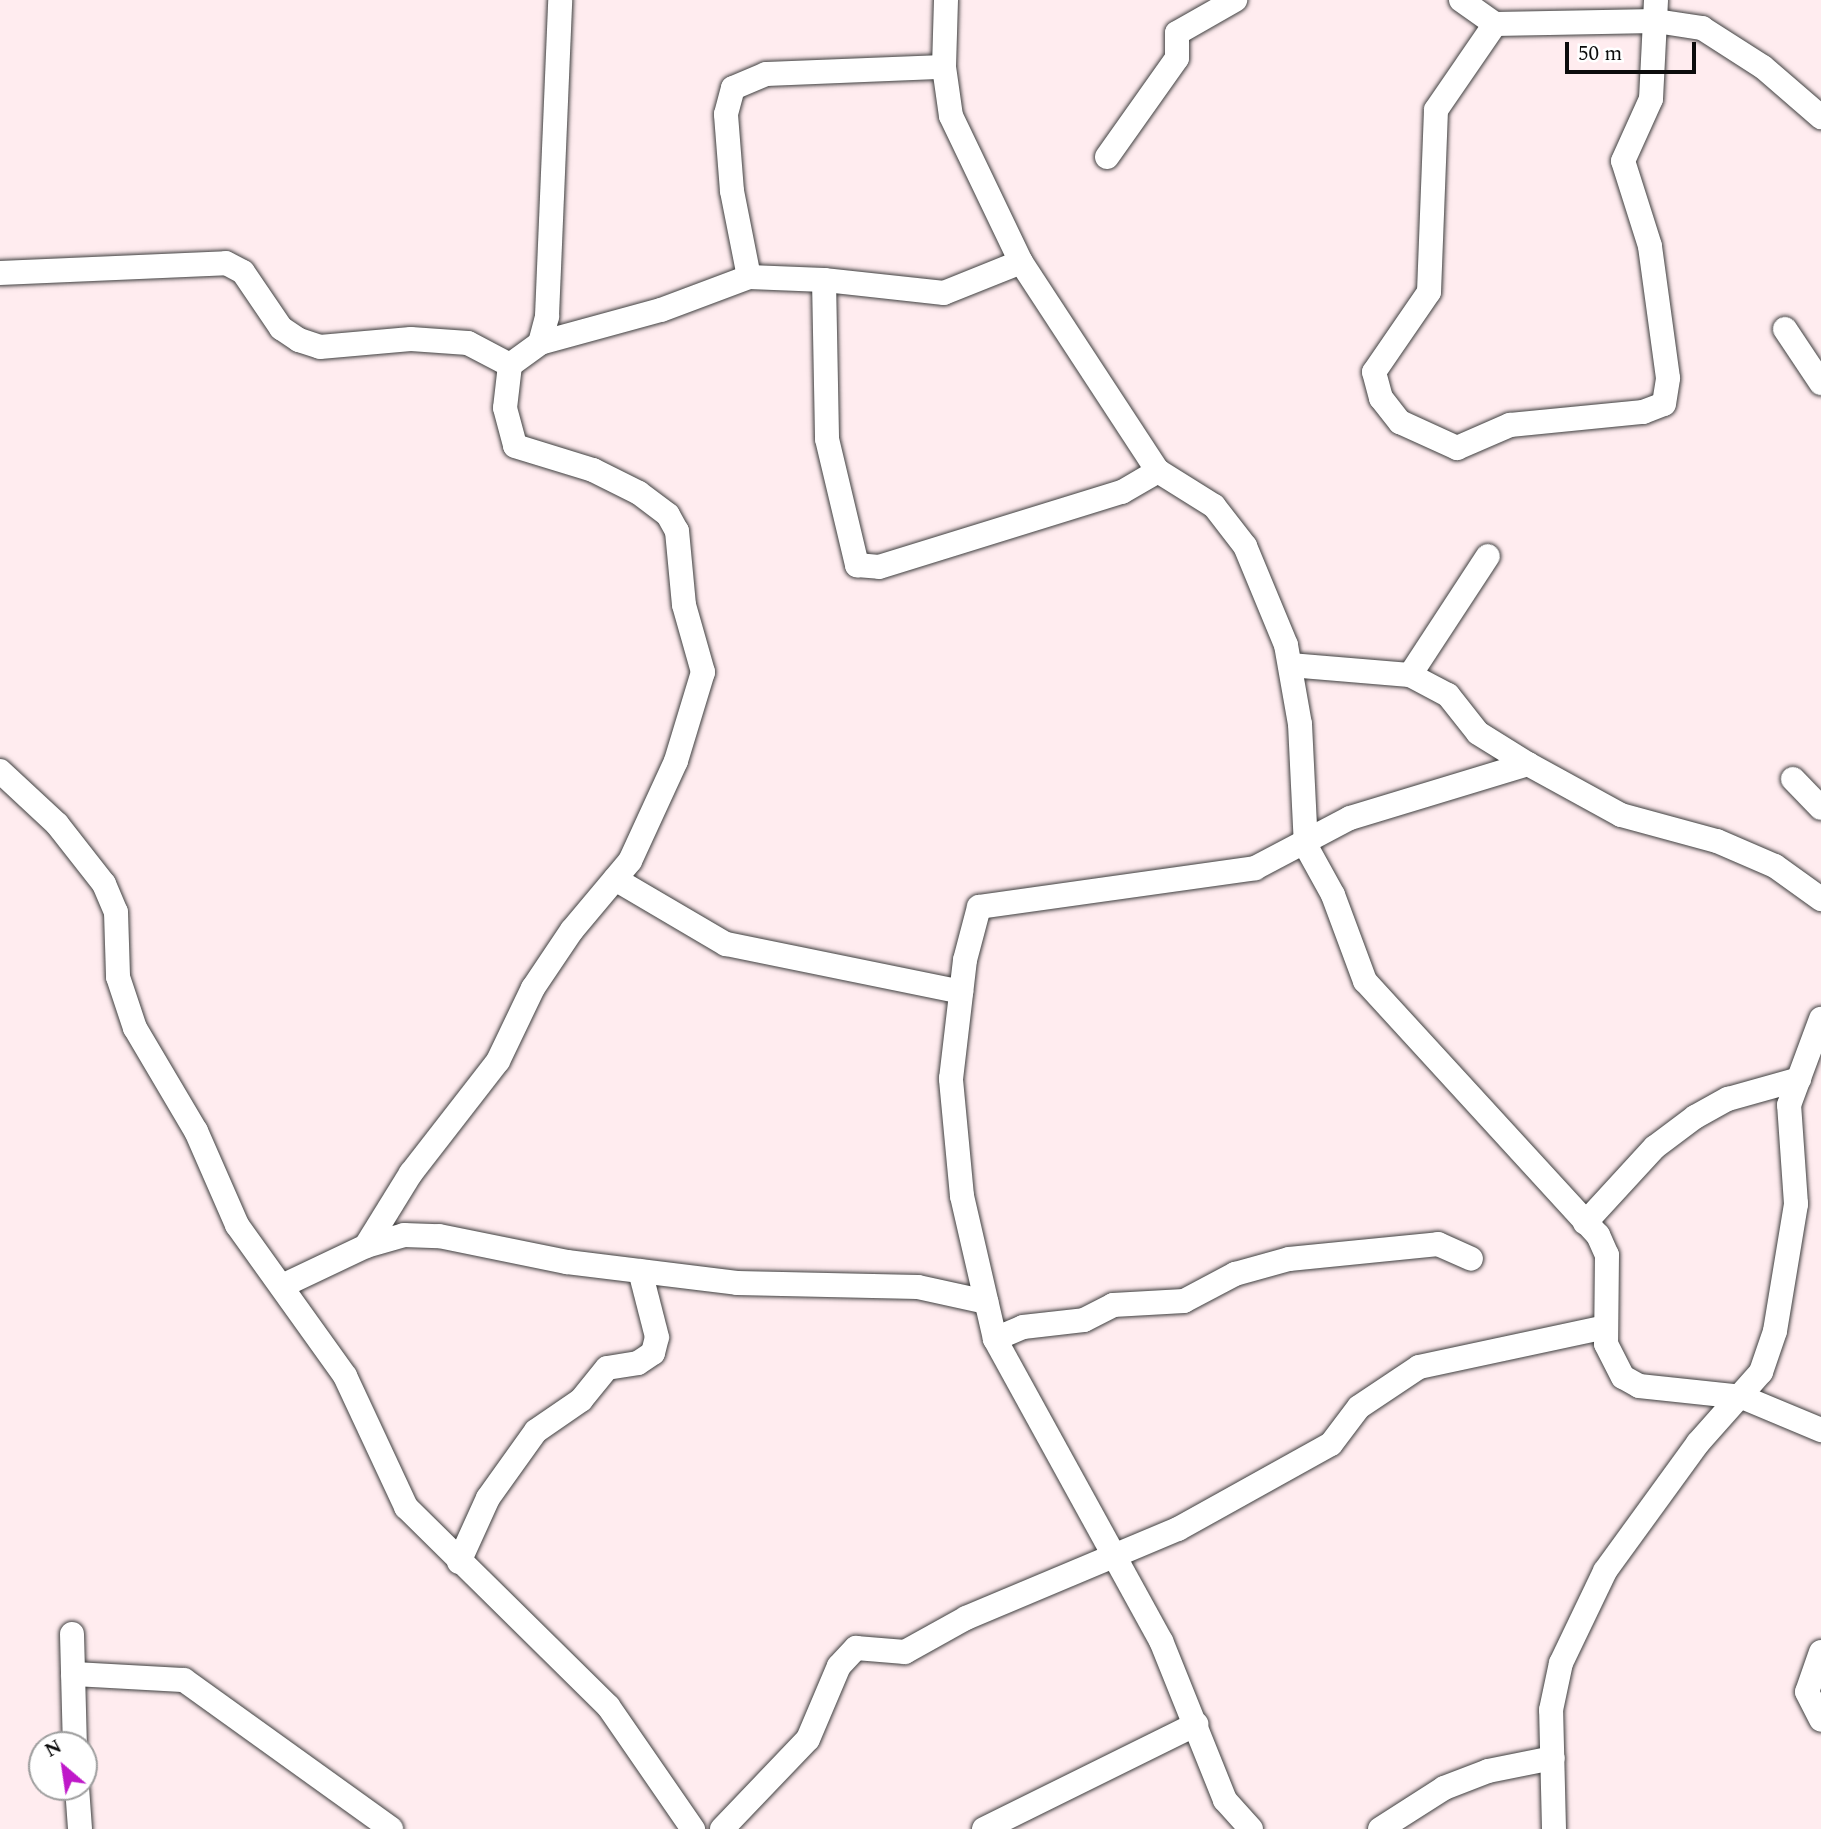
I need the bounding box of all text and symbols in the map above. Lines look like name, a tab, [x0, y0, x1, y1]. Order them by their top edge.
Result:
scale bar	[1569, 28, 1700, 72]
text: 50 m	[1578, 38, 1622, 70]
north arrow	[28, 1731, 98, 1801]
text: N	[40, 1733, 67, 1765]

